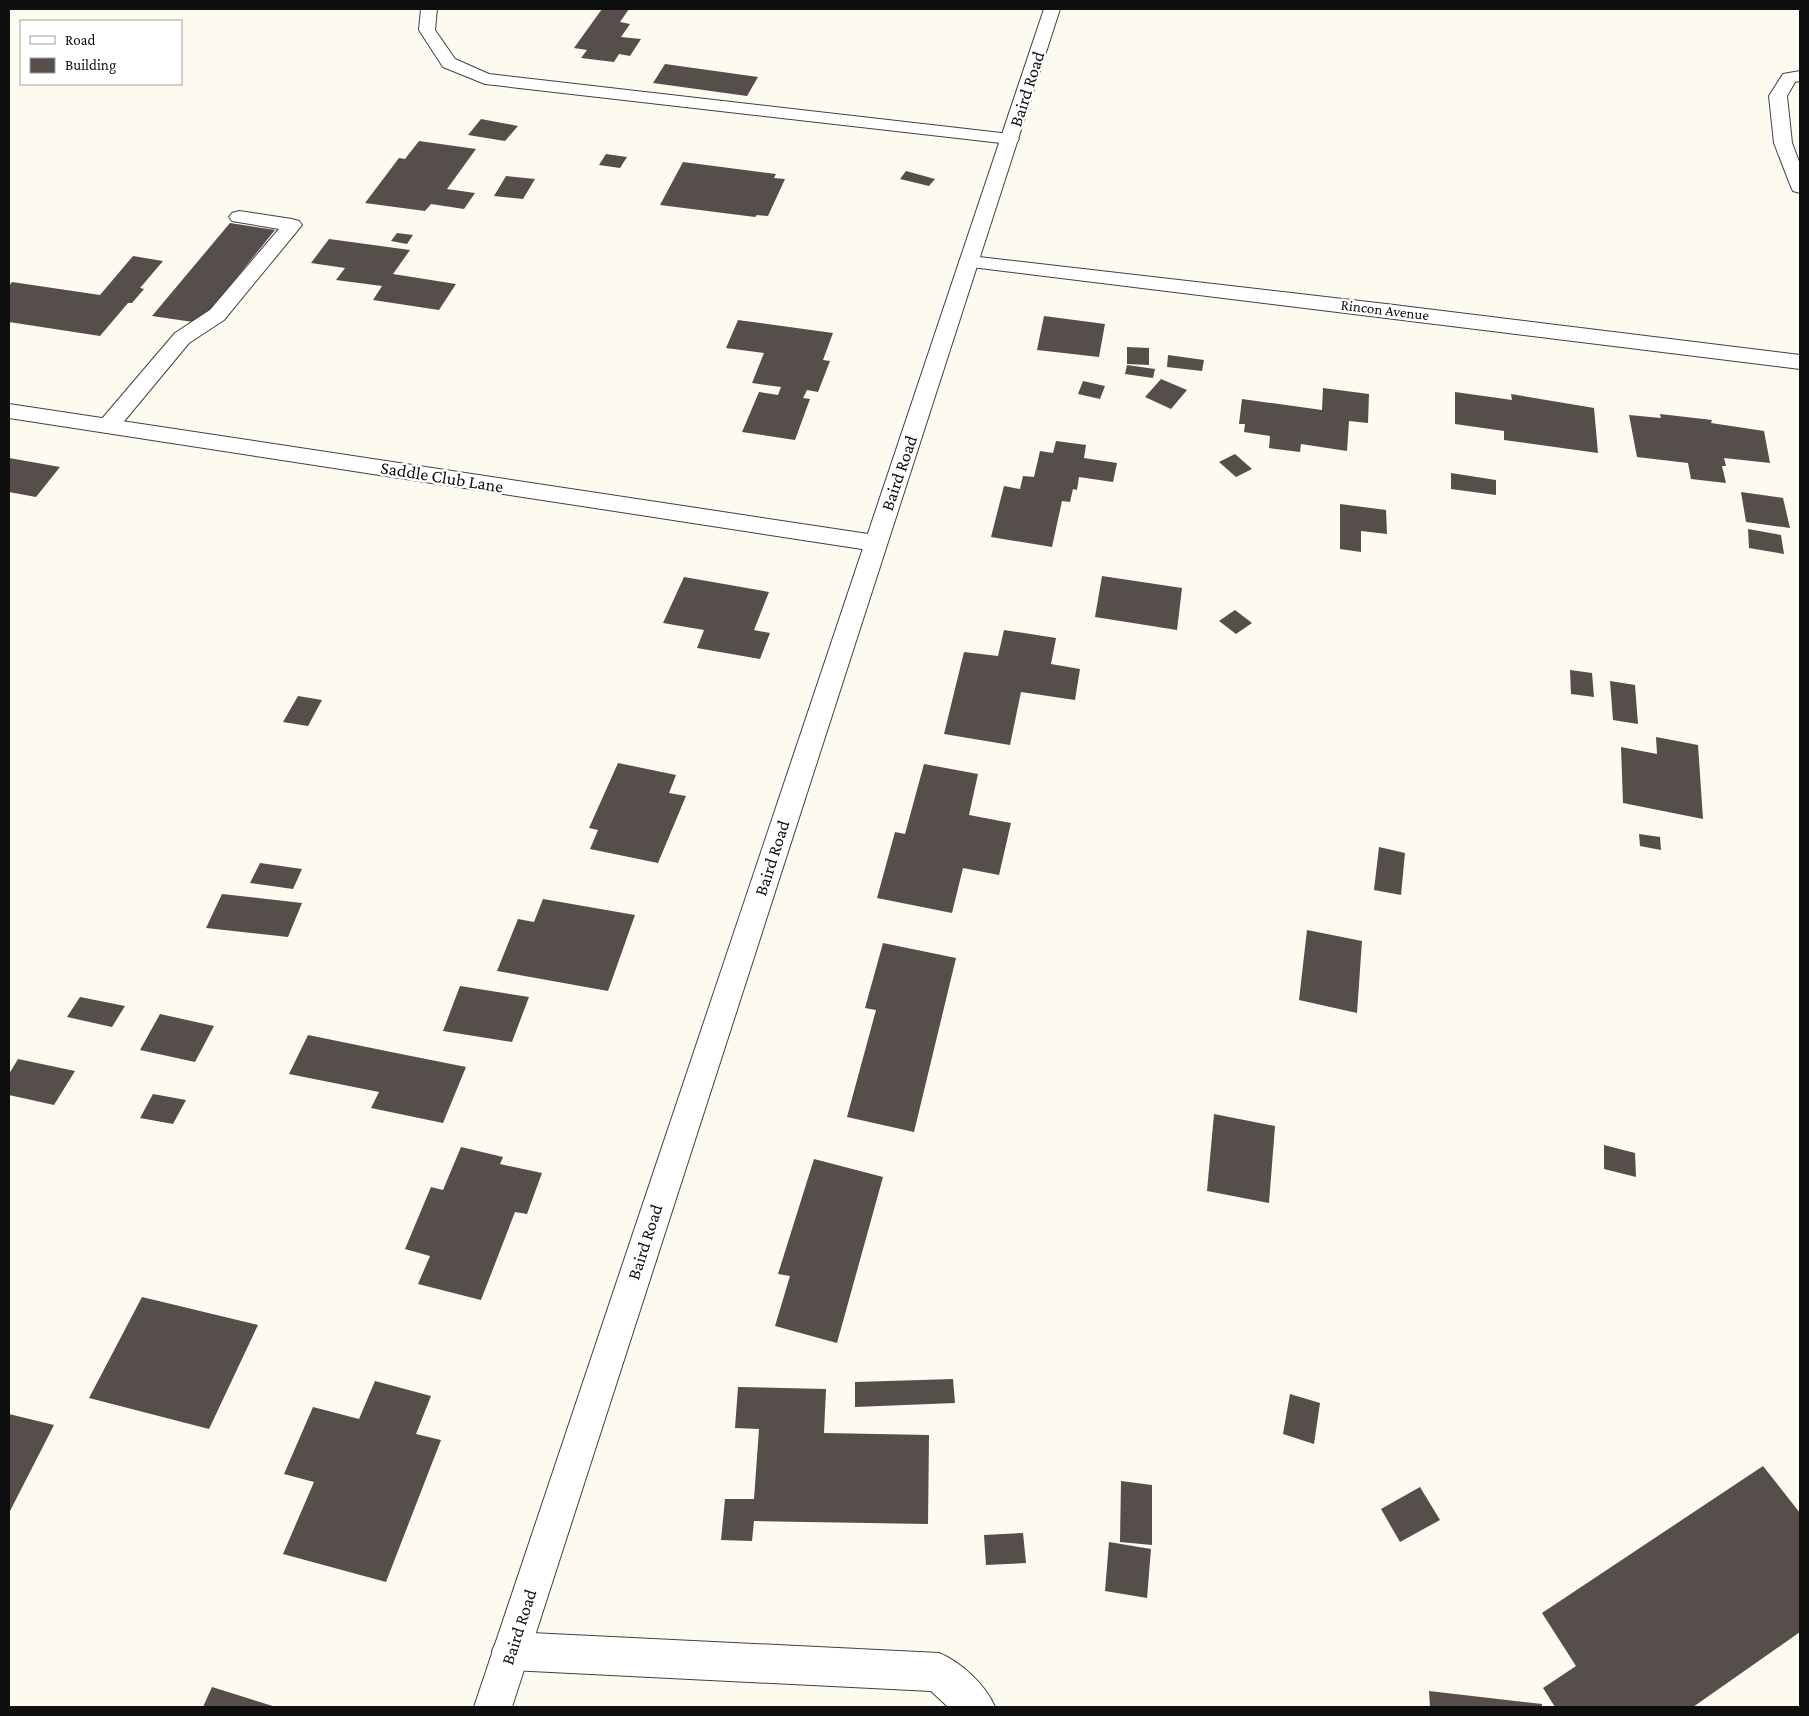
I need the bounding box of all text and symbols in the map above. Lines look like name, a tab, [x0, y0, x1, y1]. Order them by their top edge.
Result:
legend	[20, 20, 182, 85]
text: Road	[65, 32, 96, 48]
street label: Baird Road	[1005, 48, 1049, 129]
text: Building	[65, 57, 116, 74]
street label: Rincon Avenue	[1340, 297, 1431, 323]
street label: Baird Road	[877, 432, 921, 513]
street label: Saddle Club Lane	[379, 457, 505, 497]
street label: Baird Road	[750, 817, 794, 898]
street label: Baird Road	[623, 1201, 667, 1282]
street label: Baird Road	[497, 1586, 541, 1667]

